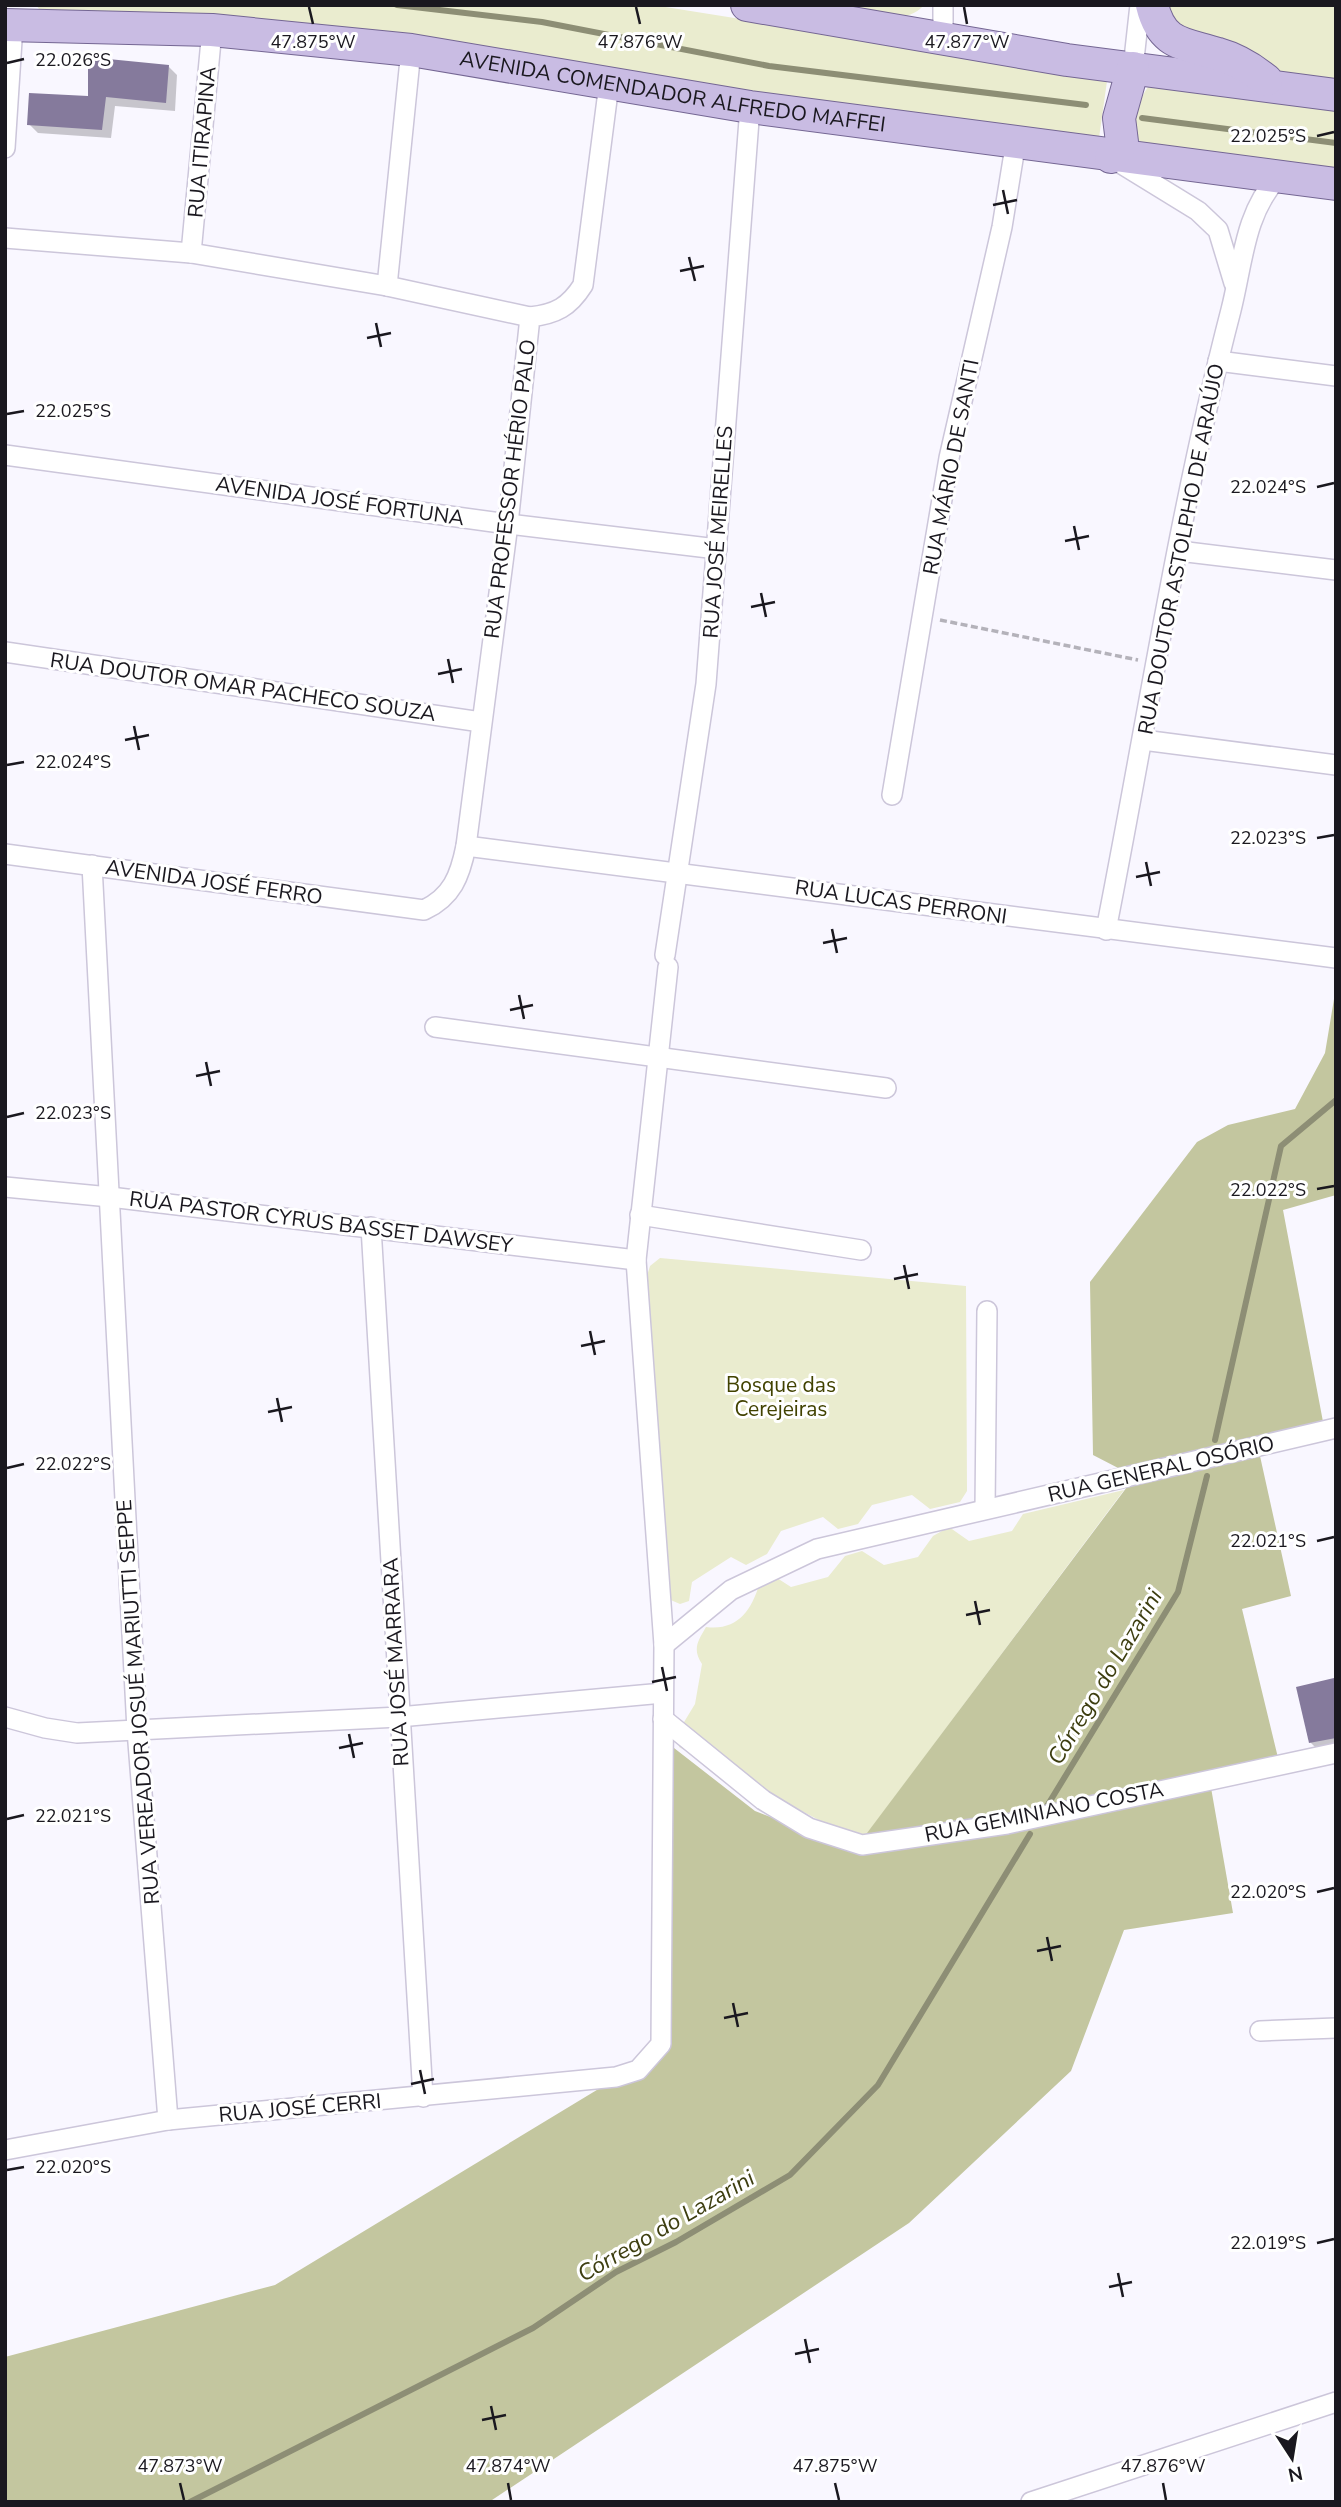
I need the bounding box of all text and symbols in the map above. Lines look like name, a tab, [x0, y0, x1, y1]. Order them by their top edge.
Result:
text: 47.875°W	[271, 30, 356, 54]
text: 47.876°W	[598, 30, 683, 54]
text: 47.877°W	[925, 30, 1010, 54]
street label: AVENIDA COMENDADOR ALFREDO MAFFEI	[457, 44, 887, 139]
text: 22.026°S	[35, 48, 111, 72]
street label: RUA ITIRAPINA	[181, 65, 223, 219]
text: 22.025°S	[1230, 124, 1306, 148]
street label: RUA PROFESSOR HÉRIO PALO	[478, 338, 542, 640]
street label: RUA MÁRIO DE SANTI	[916, 357, 986, 577]
street label: RUA DOUTOR ASTOLPHO DE ARAÚJO	[1131, 361, 1231, 737]
text: 22.025°S	[35, 399, 111, 423]
street label: RUA JOSÉ MEIRELLES	[697, 425, 739, 639]
street label: AVENIDA JOSÉ FORTUNA	[214, 470, 466, 532]
text: 22.024°S	[1230, 475, 1306, 499]
street label: RUA DOUTOR OMAR PACHECO SOUZA	[48, 646, 438, 728]
text: 22.024°S	[35, 750, 111, 774]
text: 22.023°S	[1230, 826, 1306, 850]
street label: AVENIDA JOSÉ FERRO	[104, 853, 324, 911]
street label: RUA LUCAS PERRONI	[793, 873, 1009, 931]
text: 22.023°S	[35, 1101, 111, 1125]
text: 22.022°S	[1230, 1178, 1306, 1202]
street label: RUA PASTOR CYRUS BASSET DAWSEY	[128, 1185, 515, 1259]
park label: Bosque das Cerejeiras	[726, 1371, 836, 1423]
street label: RUA GENERAL OSÓRIO	[1045, 1429, 1277, 1509]
text: 22.022°S	[35, 1452, 111, 1476]
street label: RUA VEREADOR JOSUÉ MARIUTTI SEPPE	[110, 1498, 166, 1906]
text: 22.021°S	[1230, 1529, 1306, 1553]
street label: RUA JOSÉ MARRARA	[377, 1557, 415, 1767]
water label: Córrego do Lazarini	[1040, 1583, 1170, 1771]
street label: RUA GEMINIANO COSTA	[922, 1775, 1166, 1849]
text: 22.021°S	[35, 1804, 111, 1828]
text: 22.020°S	[1230, 1880, 1306, 1904]
street label: RUA JOSÉ CERRI	[217, 2087, 383, 2129]
text: 22.020°S	[35, 2155, 111, 2179]
water label: Córrego do Lazarini	[572, 2162, 761, 2289]
text: 22.019°S	[1230, 2231, 1306, 2255]
north arrow	[1257, 2423, 1327, 2493]
text: 47.873°W	[138, 2454, 223, 2478]
text: 47.874°W	[466, 2454, 551, 2478]
text: 47.875°W	[793, 2454, 878, 2478]
text: 47.876°W	[1121, 2454, 1206, 2478]
text: N	[1286, 2459, 1305, 2488]

